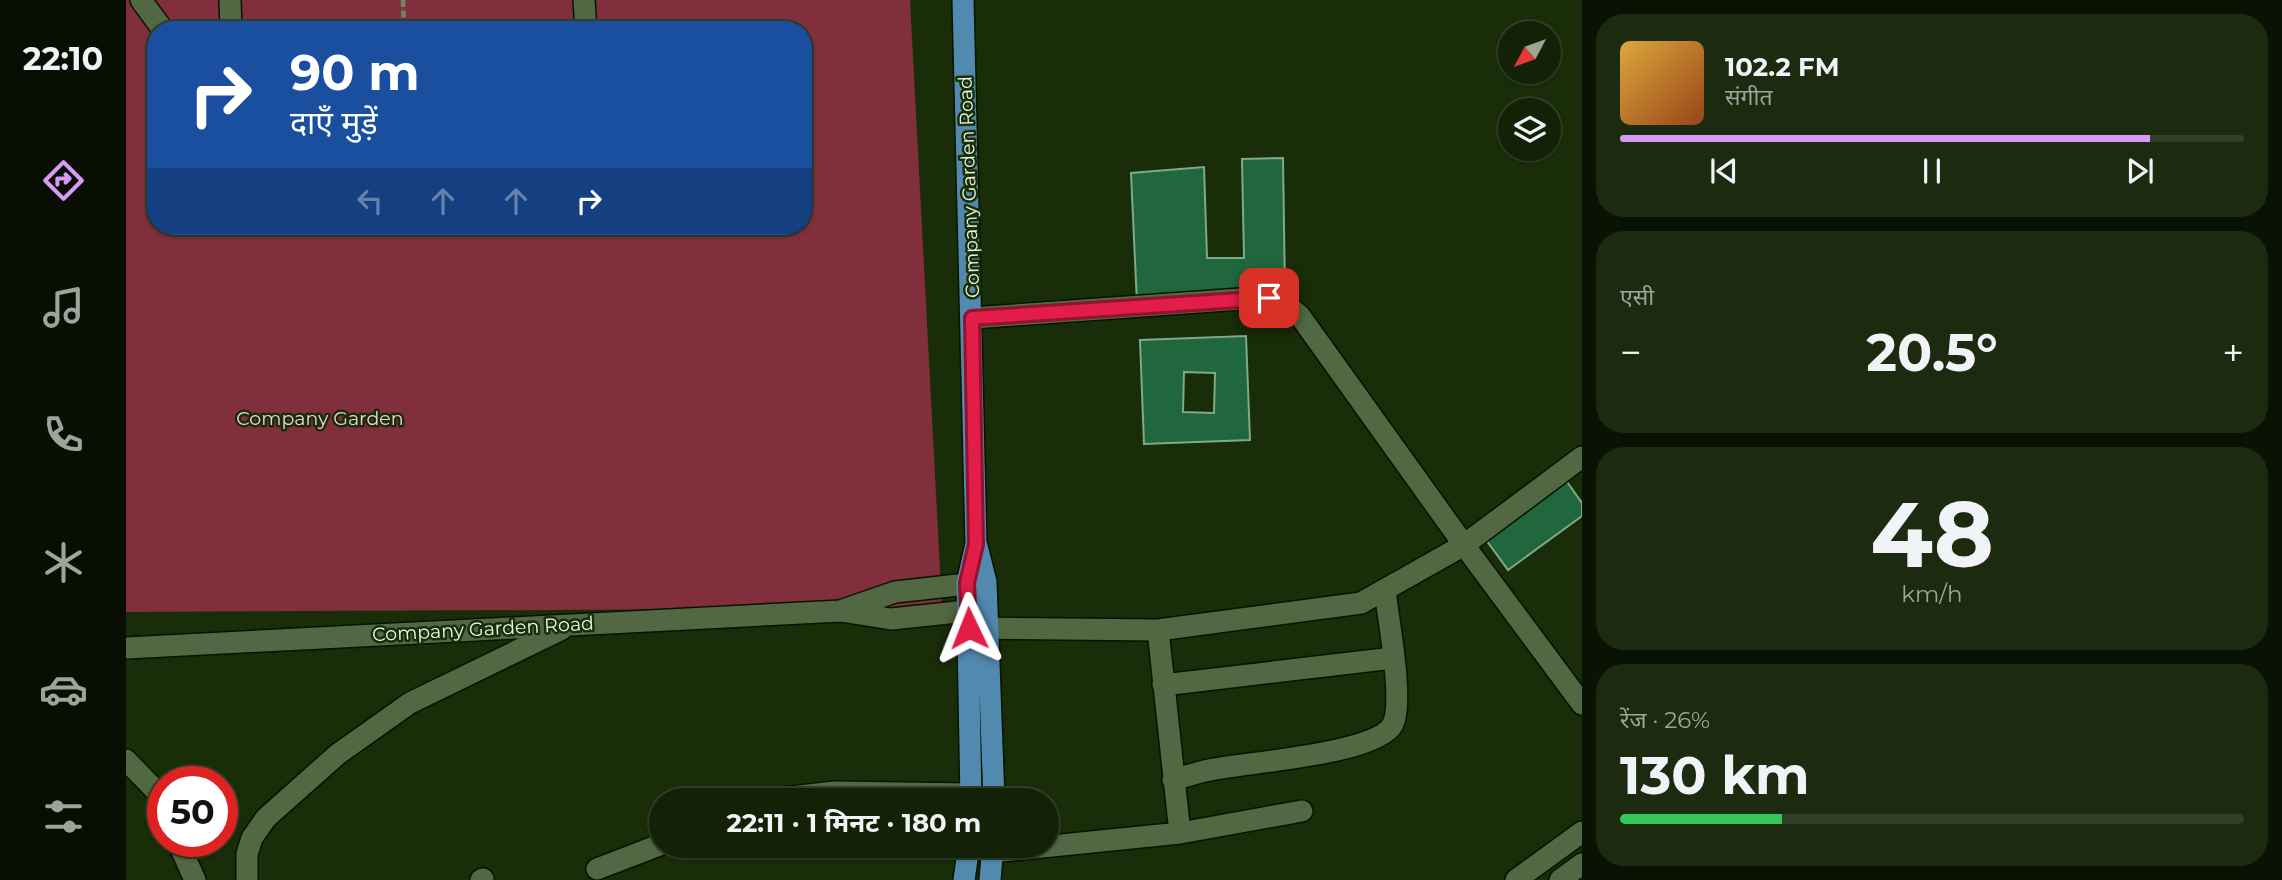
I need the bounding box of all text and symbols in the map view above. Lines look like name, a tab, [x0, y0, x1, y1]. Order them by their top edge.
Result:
north arrow	[1498, 21, 1561, 84]
map controls	[1498, 21, 1561, 161]
text: 22:10	[23, 39, 103, 78]
text: 90 m	[290, 43, 420, 102]
icon: right	[175, 49, 266, 140]
text: 102.2 FM	[1725, 51, 1840, 83]
street label: Company Garden Road	[954, 76, 984, 298]
text: संगीत	[1725, 83, 1773, 111]
button: layers	[1498, 98, 1561, 161]
text: दाएँ मुड़ें	[290, 103, 378, 142]
icon: previous	[1705, 152, 1743, 190]
icon: pause	[1913, 152, 1951, 190]
icon: next	[2121, 152, 2159, 190]
icon: directions	[39, 156, 88, 205]
icon: left	[351, 182, 389, 220]
icon: ahead	[424, 182, 462, 220]
icon: ahead	[497, 182, 535, 220]
icon: right	[570, 182, 608, 220]
pin	[1239, 268, 1299, 328]
icon: arrive	[1250, 279, 1288, 317]
icon: music	[39, 283, 88, 332]
text: एसी	[1620, 283, 1654, 311]
text: 20.5°	[1866, 321, 1998, 384]
text: −	[1620, 329, 1642, 376]
text: +	[2222, 329, 2244, 376]
park label: Company Garden	[236, 407, 404, 430]
icon: phone	[39, 410, 88, 459]
text: 48	[1870, 479, 1994, 590]
icon: climate	[39, 538, 88, 587]
text: km/h	[1901, 580, 1963, 608]
position arrow	[932, 591, 1006, 665]
street label: Company Garden Road	[372, 612, 594, 646]
icon: car	[39, 665, 88, 714]
text: रेंज · 26%	[1620, 706, 1710, 734]
text: 130 km	[1620, 744, 1810, 807]
speed limit sign: 50	[147, 766, 238, 857]
icon: filters	[39, 792, 88, 841]
text: 22:11 · 1 मिनट · 180 m	[727, 807, 981, 839]

